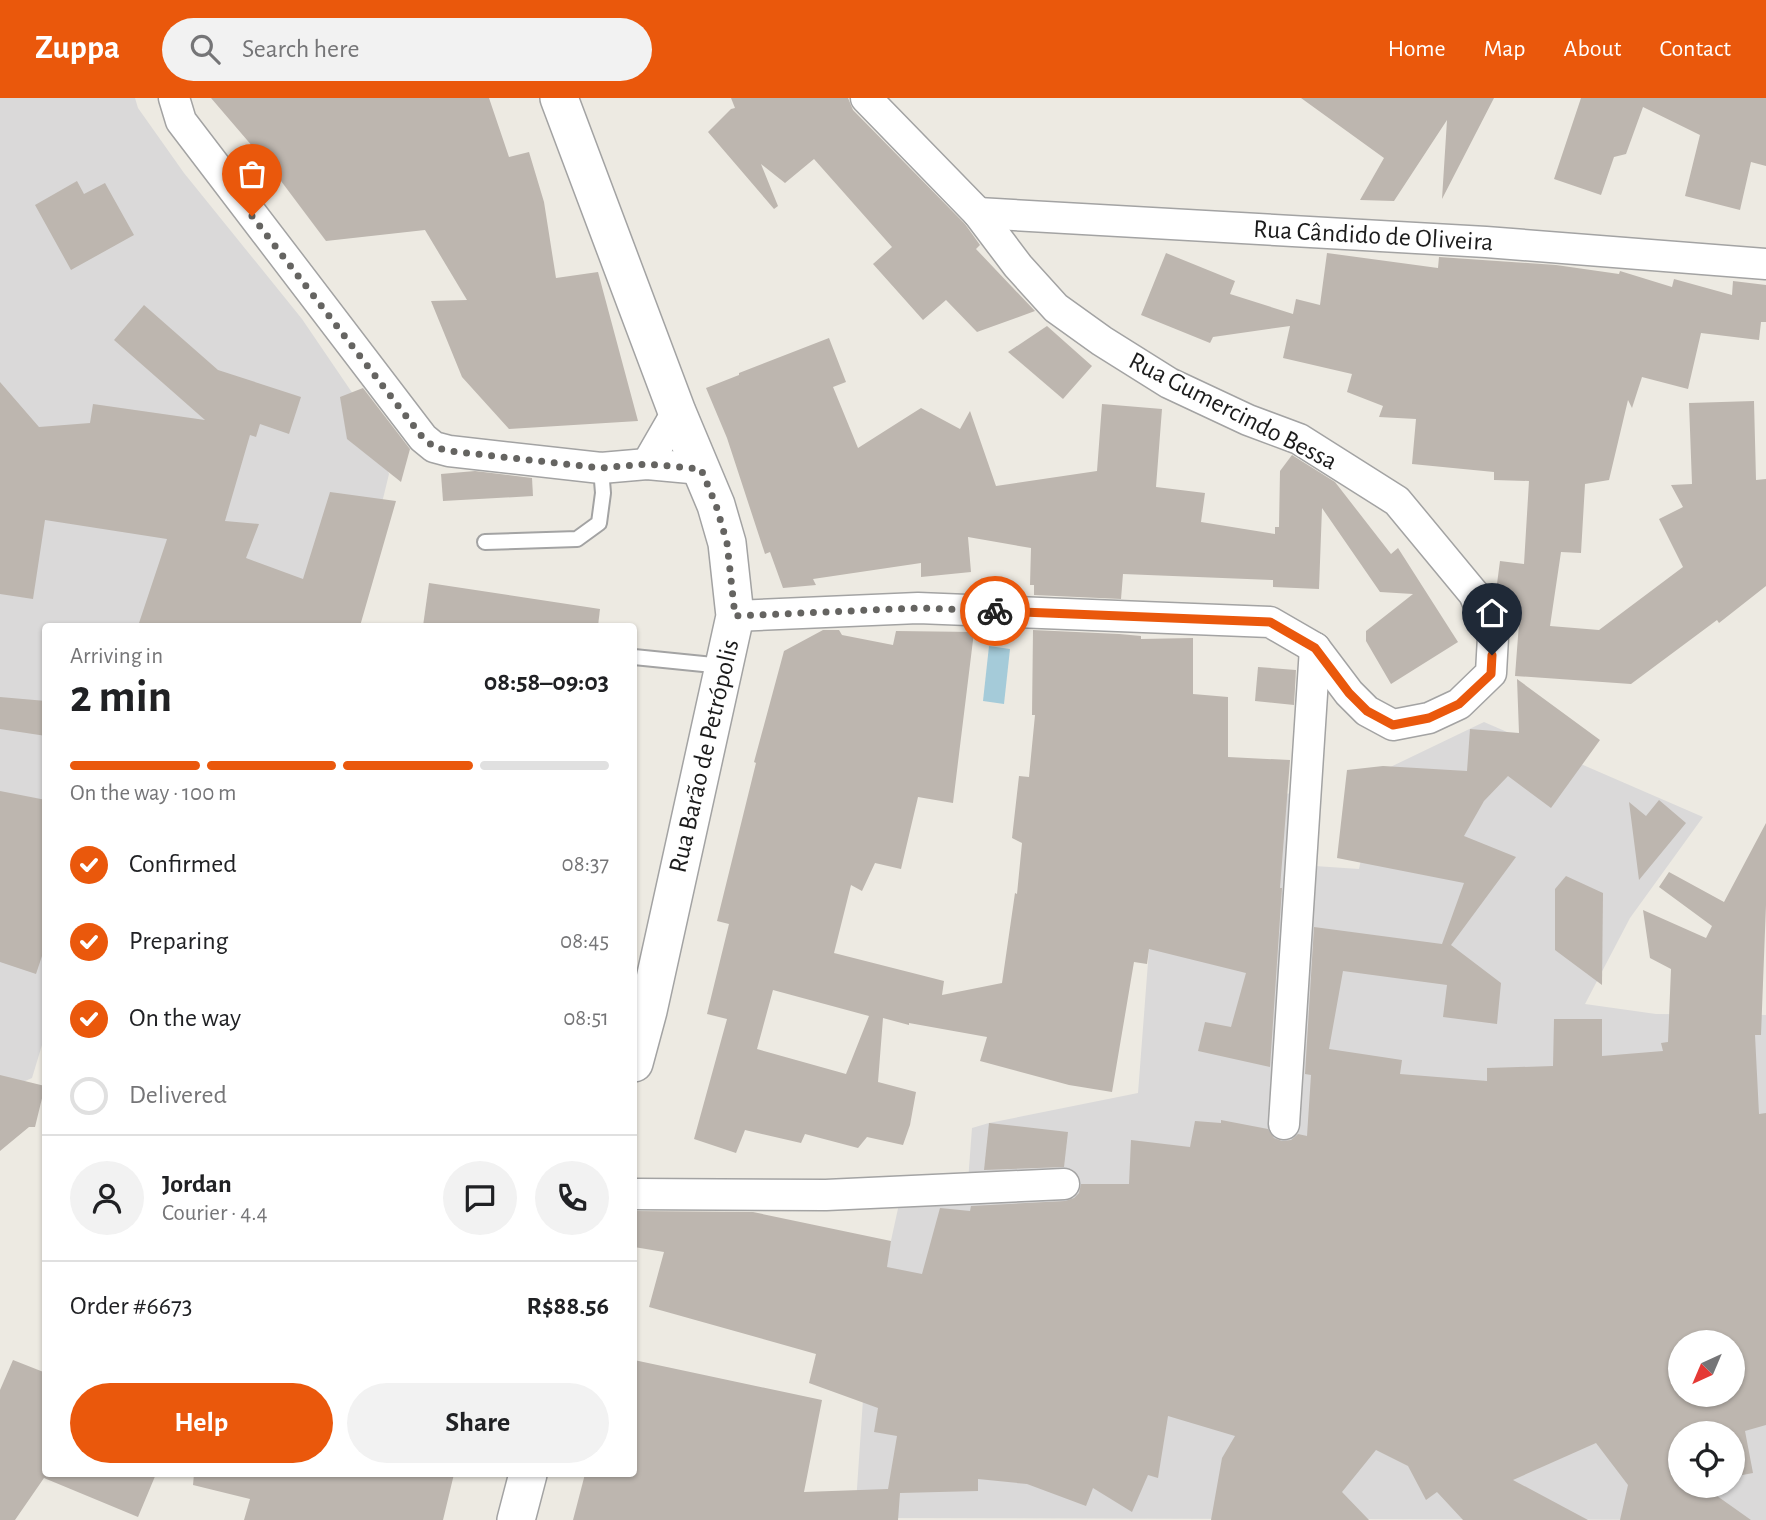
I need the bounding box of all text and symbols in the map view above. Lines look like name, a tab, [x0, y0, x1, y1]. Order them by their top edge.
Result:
search box	[162, 18, 652, 81]
icon: search	[186, 30, 224, 68]
text: Zuppa	[35, 32, 120, 65]
text: Search here	[242, 36, 359, 62]
text: Home	[1388, 37, 1446, 61]
text: Map	[1484, 37, 1526, 61]
text: About	[1564, 37, 1621, 61]
text: Contact	[1659, 37, 1731, 61]
pin	[222, 144, 282, 216]
icon: bag	[233, 155, 271, 193]
street label: Rua Cândido de Oliveira	[1252, 216, 1494, 256]
street label: Rua Gumercindo Bessa	[1125, 347, 1341, 475]
courier	[960, 576, 1030, 646]
pin	[1462, 583, 1522, 655]
icon: bike	[976, 592, 1014, 630]
icon: home	[1473, 594, 1511, 632]
street label: Rua Barão de Petrópolis	[665, 637, 743, 875]
text: Arriving in	[70, 645, 163, 668]
text: 08:58–09:03	[484, 669, 609, 695]
text: 2 min	[70, 674, 172, 720]
text: On the way · 100 m	[70, 782, 237, 805]
icon: check	[70, 846, 108, 884]
text: Confirmed	[129, 851, 237, 877]
text: 08:37	[562, 853, 609, 876]
icon: check	[70, 923, 108, 961]
text: Preparing	[129, 928, 228, 954]
text: 08:45	[560, 930, 609, 953]
icon: check	[70, 1000, 108, 1038]
text: On the way	[129, 1005, 241, 1031]
text: 08:51	[563, 1007, 609, 1030]
text: Delivered	[129, 1082, 227, 1108]
button: person	[70, 1161, 144, 1235]
button: chat	[443, 1161, 517, 1235]
button: phone	[535, 1161, 609, 1235]
text: Jordan	[162, 1171, 232, 1197]
text: Courier · 4.4	[162, 1202, 268, 1225]
text: Order #6673	[70, 1293, 192, 1319]
text: R$88.56	[527, 1293, 609, 1319]
north arrow	[1668, 1330, 1745, 1407]
map controls	[1668, 1330, 1745, 1498]
button: Help	[70, 1383, 333, 1463]
button: Share	[347, 1383, 609, 1463]
button: locate	[1668, 1421, 1745, 1498]

